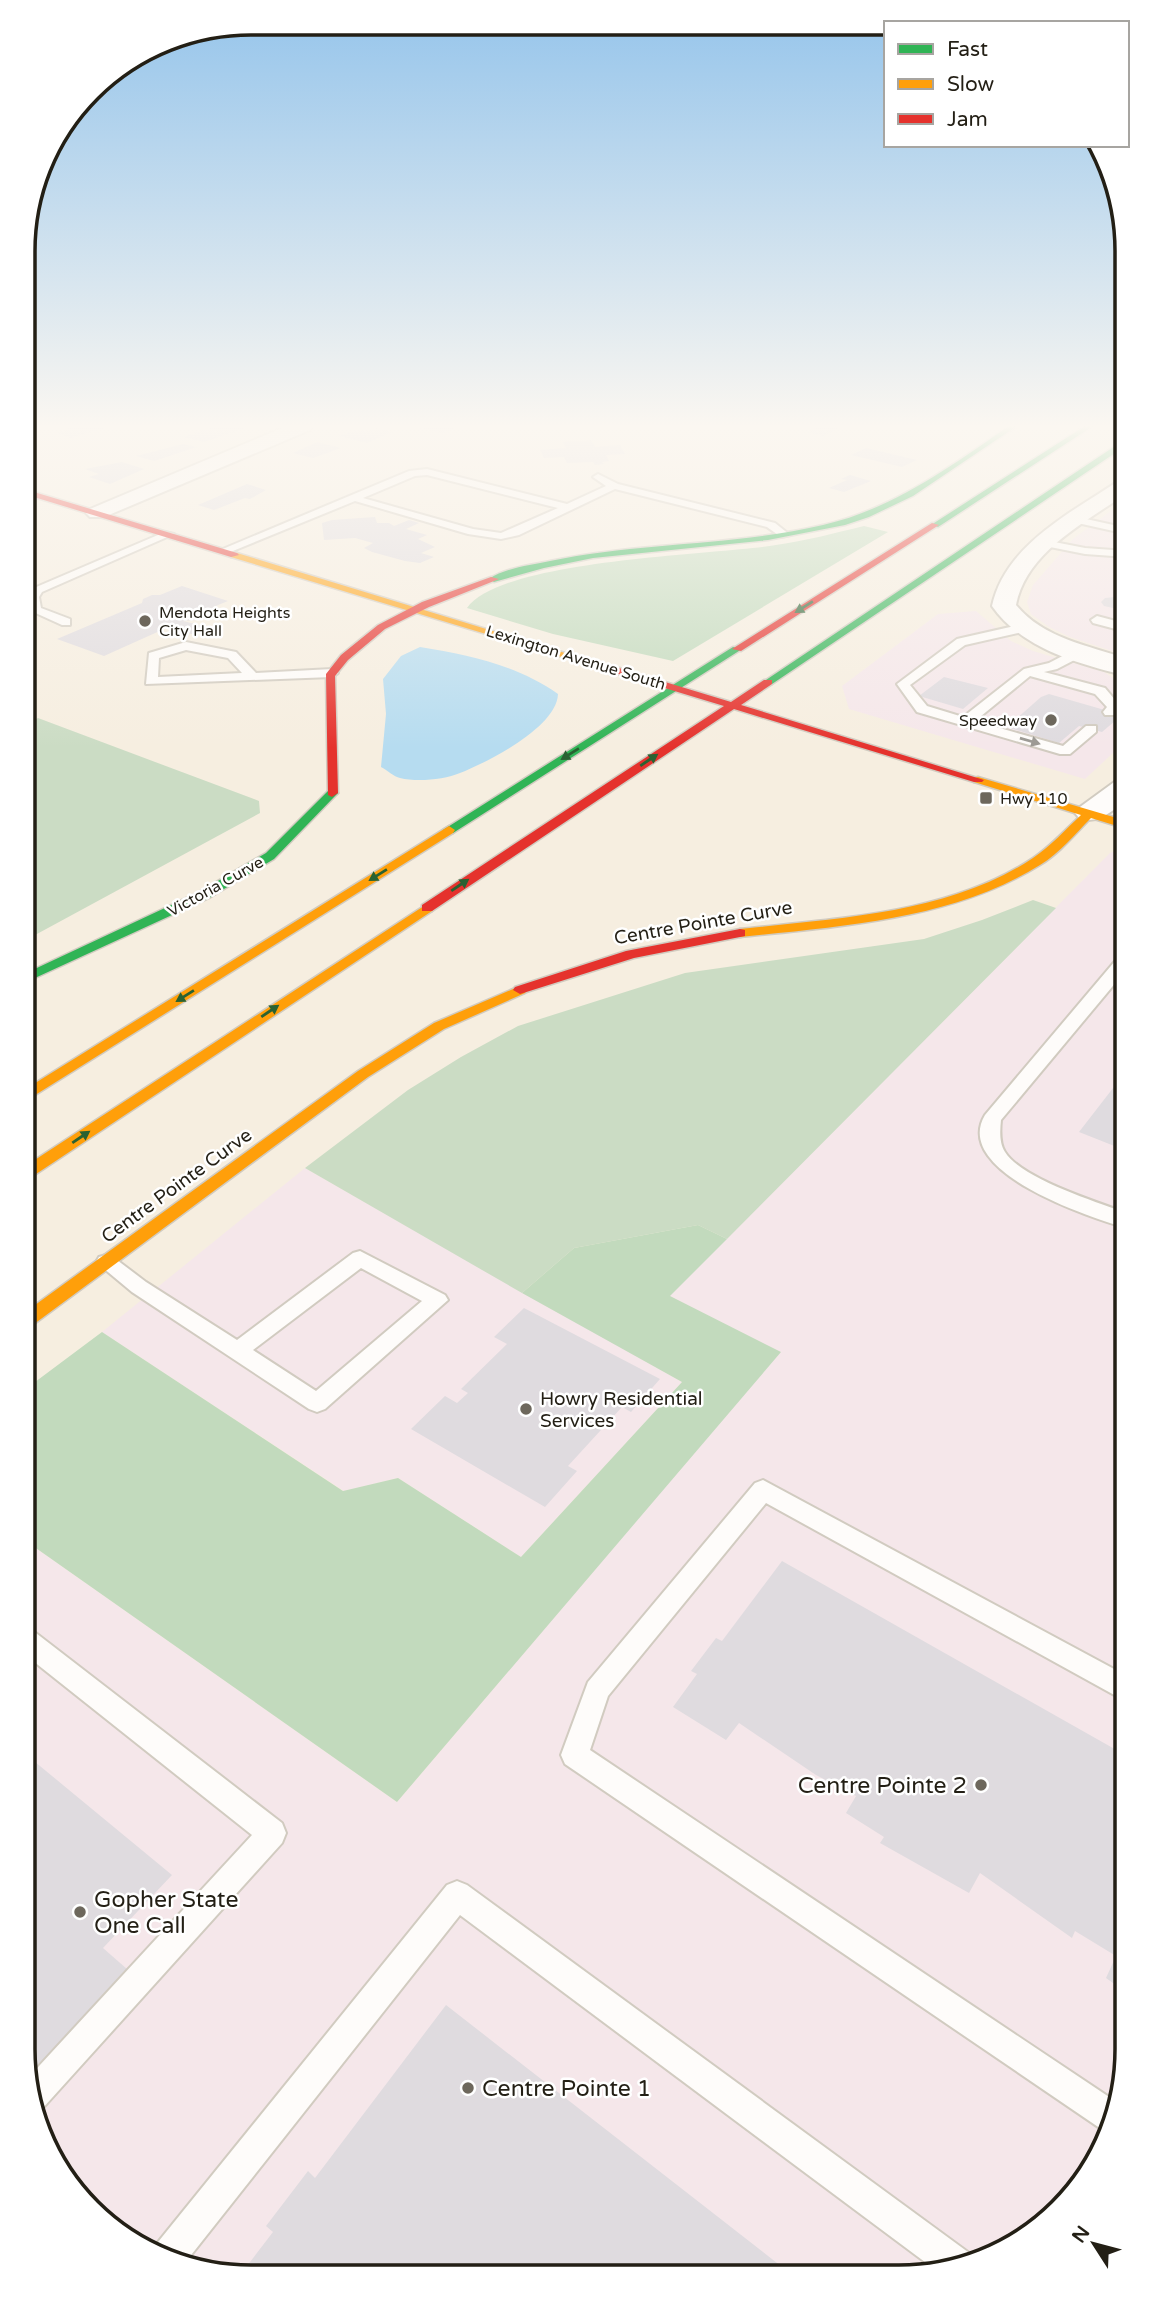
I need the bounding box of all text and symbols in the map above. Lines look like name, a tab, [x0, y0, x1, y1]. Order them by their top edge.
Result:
legend	[884, 21, 1129, 147]
text: Fast	[947, 37, 988, 62]
text: Slow	[947, 72, 995, 97]
text: Jam	[947, 107, 988, 132]
one-way arrow	[795, 600, 814, 613]
place label: Mendota Heights City Hall	[159, 603, 290, 641]
marker: Mendota Heights City Hall	[137, 613, 153, 629]
street label: Lexington Avenue South	[483, 621, 668, 695]
place label: Speedway	[959, 711, 1037, 731]
marker: Speedway	[1043, 712, 1059, 728]
one-way arrow	[1020, 736, 1042, 747]
one-way arrow	[561, 748, 580, 761]
one-way arrow	[640, 753, 659, 766]
place label: Hwy 110	[1000, 789, 1068, 809]
marker: Hwy 110	[978, 790, 994, 806]
street label: Victoria Curve	[164, 852, 267, 921]
one-way arrow	[368, 869, 387, 882]
one-way arrow	[450, 879, 470, 892]
street label: Centre Pointe Curve	[612, 896, 794, 949]
one-way arrow	[175, 990, 195, 1003]
one-way arrow	[261, 1004, 279, 1018]
street label: Centre Pointe Curve	[97, 1124, 256, 1248]
one-way arrow	[71, 1131, 90, 1144]
place label: Howry Residential Services	[540, 1388, 703, 1432]
marker: Howry Residential Services	[518, 1401, 534, 1417]
place label: Centre Pointe 2	[798, 1772, 967, 1800]
marker: Centre Pointe 2	[973, 1777, 989, 1793]
place label: Gopher State One Call	[94, 1886, 238, 1940]
marker: Gopher State One Call	[72, 1904, 88, 1920]
place label: Centre Pointe 1	[482, 2075, 651, 2103]
marker: Centre Pointe 1	[460, 2080, 476, 2096]
north arrow	[1059, 2209, 1129, 2279]
text: N	[1068, 2222, 1094, 2247]

